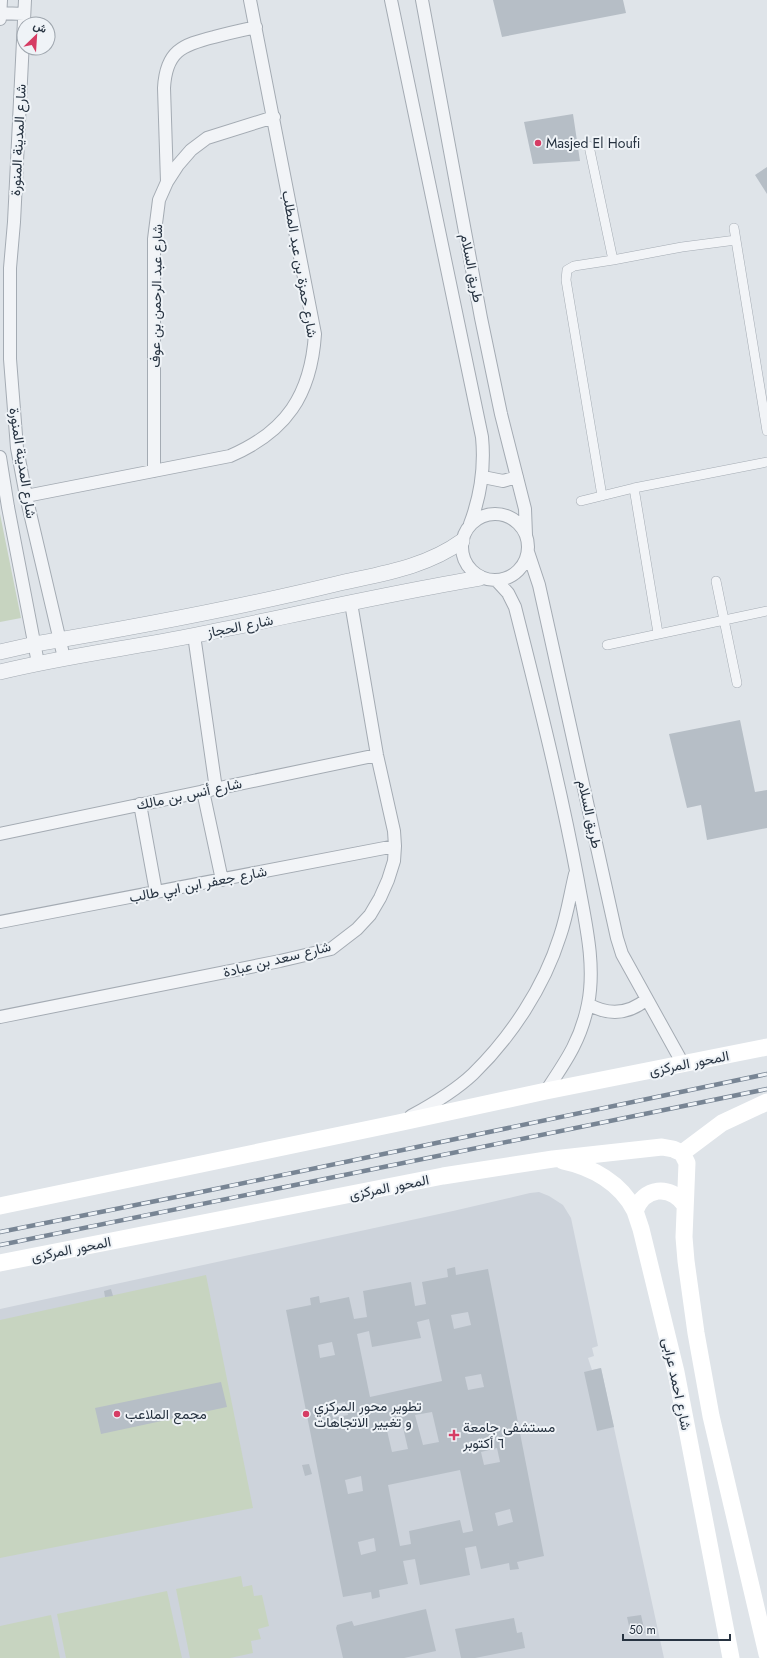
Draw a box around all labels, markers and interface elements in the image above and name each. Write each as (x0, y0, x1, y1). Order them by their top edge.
north arrow (16, 16, 56, 56)
text: ش (31, 17, 50, 37)
street label: شارع المدينة المنورة (5, 83, 32, 197)
place label: Masjed El Houfi (546, 133, 640, 153)
marker: Masjed El Houfi (533, 138, 543, 148)
street label: شارع حمزة بن عبد المطلب (276, 189, 323, 339)
street label: شارع عبد الرحمن بن عوف (145, 224, 168, 368)
street label: طريق السلام (456, 232, 488, 304)
street label: شارع المدينة المنورة (3, 406, 42, 520)
street label: شارع الحجاز (204, 610, 275, 643)
street label: شارع أنس بن مالك (134, 773, 244, 816)
street label: طريق السلام (573, 778, 607, 850)
street label: شارع جعفر ابن ابي طالب (127, 861, 269, 909)
street label: شارع سعد بن عبادة (221, 936, 333, 983)
street label: المحور المركزى (647, 1045, 731, 1081)
street label: المحور المركزى (347, 1169, 431, 1205)
street label: المحور المركزى (29, 1231, 113, 1267)
street label: شارع احمد عرابى (656, 1336, 697, 1432)
place label: تطوير محور المركزي و تغيير الاتجاهات (314, 1396, 422, 1432)
place label: مجمع الملاعب (125, 1404, 207, 1425)
marker: مجمع الملاعب (112, 1409, 122, 1419)
marker: تطوير محور المركزي و تغيير الاتجاهات (301, 1409, 311, 1419)
place label: مستشفى جامعة ٦ أكتوبر (462, 1417, 555, 1453)
marker: مستشفى جامعة ٦ أكتوبر (448, 1429, 460, 1441)
scale bar (623, 1616, 730, 1642)
text: 50 m (629, 1621, 656, 1639)

